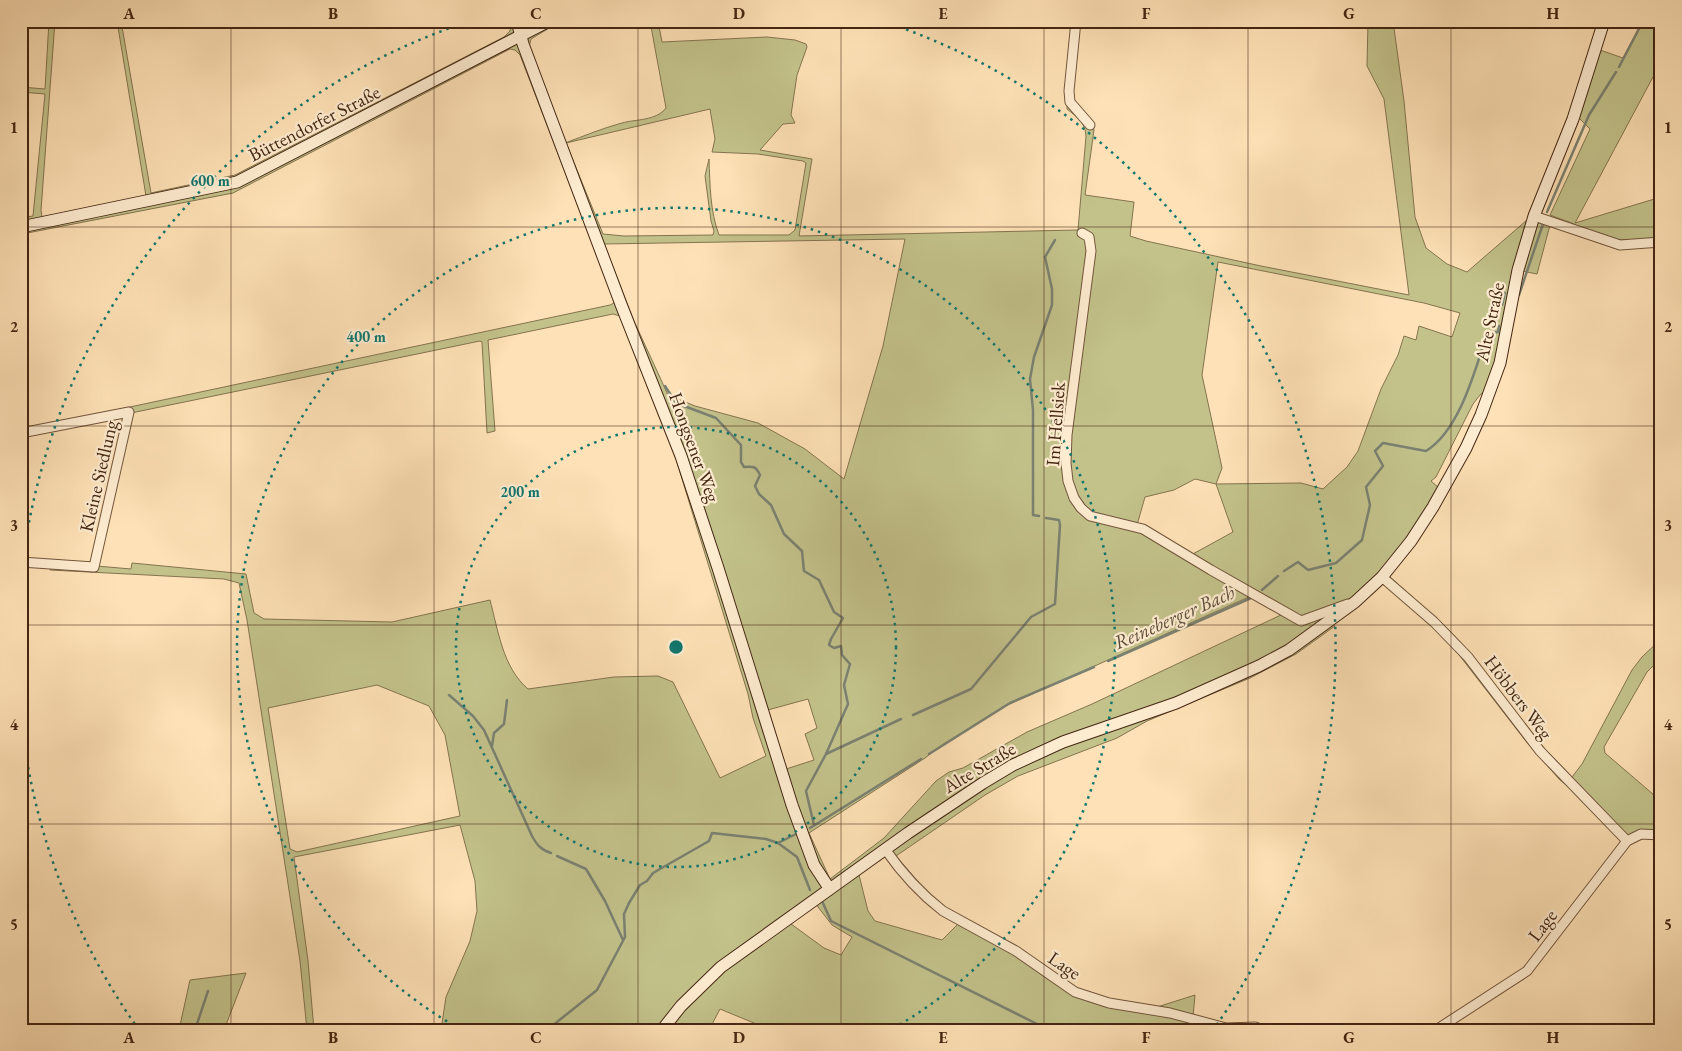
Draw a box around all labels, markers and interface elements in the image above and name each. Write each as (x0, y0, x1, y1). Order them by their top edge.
text: A (122, 3, 135, 24)
text: B (328, 3, 338, 24)
text: C (530, 3, 542, 24)
text: D (733, 3, 745, 24)
text: E (938, 3, 948, 24)
text: F (1142, 3, 1151, 24)
text: G (1343, 3, 1355, 24)
text: H (1547, 3, 1560, 24)
street label: Büttendorfer Straße (244, 79, 384, 167)
text: 1 (10, 117, 18, 138)
text: 1 (1664, 117, 1672, 138)
text: 600 m (190, 171, 230, 190)
street label: Alte Straße (1469, 280, 1510, 365)
text: 2 (10, 316, 19, 337)
text: 2 (1664, 316, 1673, 337)
text: 400 m (346, 327, 386, 346)
street label: Im Hellsiek (1040, 380, 1071, 467)
street label: Hongsener Weg (663, 389, 726, 506)
street label: Kleine Siedlung (73, 417, 124, 534)
text: 200 m (500, 482, 540, 501)
text: 3 (10, 515, 18, 536)
text: 3 (1664, 515, 1672, 536)
water label: Reineberger Bach (1109, 579, 1239, 655)
centre of rings (667, 638, 685, 656)
street label: Höbbers Weg (1479, 650, 1559, 745)
text: 4 (10, 714, 19, 735)
text: 4 (1664, 714, 1673, 735)
street label: Alte Straße (937, 736, 1020, 799)
street label: Lage (1522, 904, 1563, 947)
text: 5 (10, 914, 18, 935)
text: 5 (1664, 914, 1672, 935)
street label: Lage (1043, 945, 1086, 985)
text: A (122, 1027, 135, 1048)
text: B (328, 1027, 338, 1048)
text: C (530, 1027, 542, 1048)
text: D (733, 1027, 745, 1048)
text: E (938, 1027, 948, 1048)
text: F (1142, 1027, 1151, 1048)
text: G (1343, 1027, 1355, 1048)
text: H (1547, 1027, 1560, 1048)

